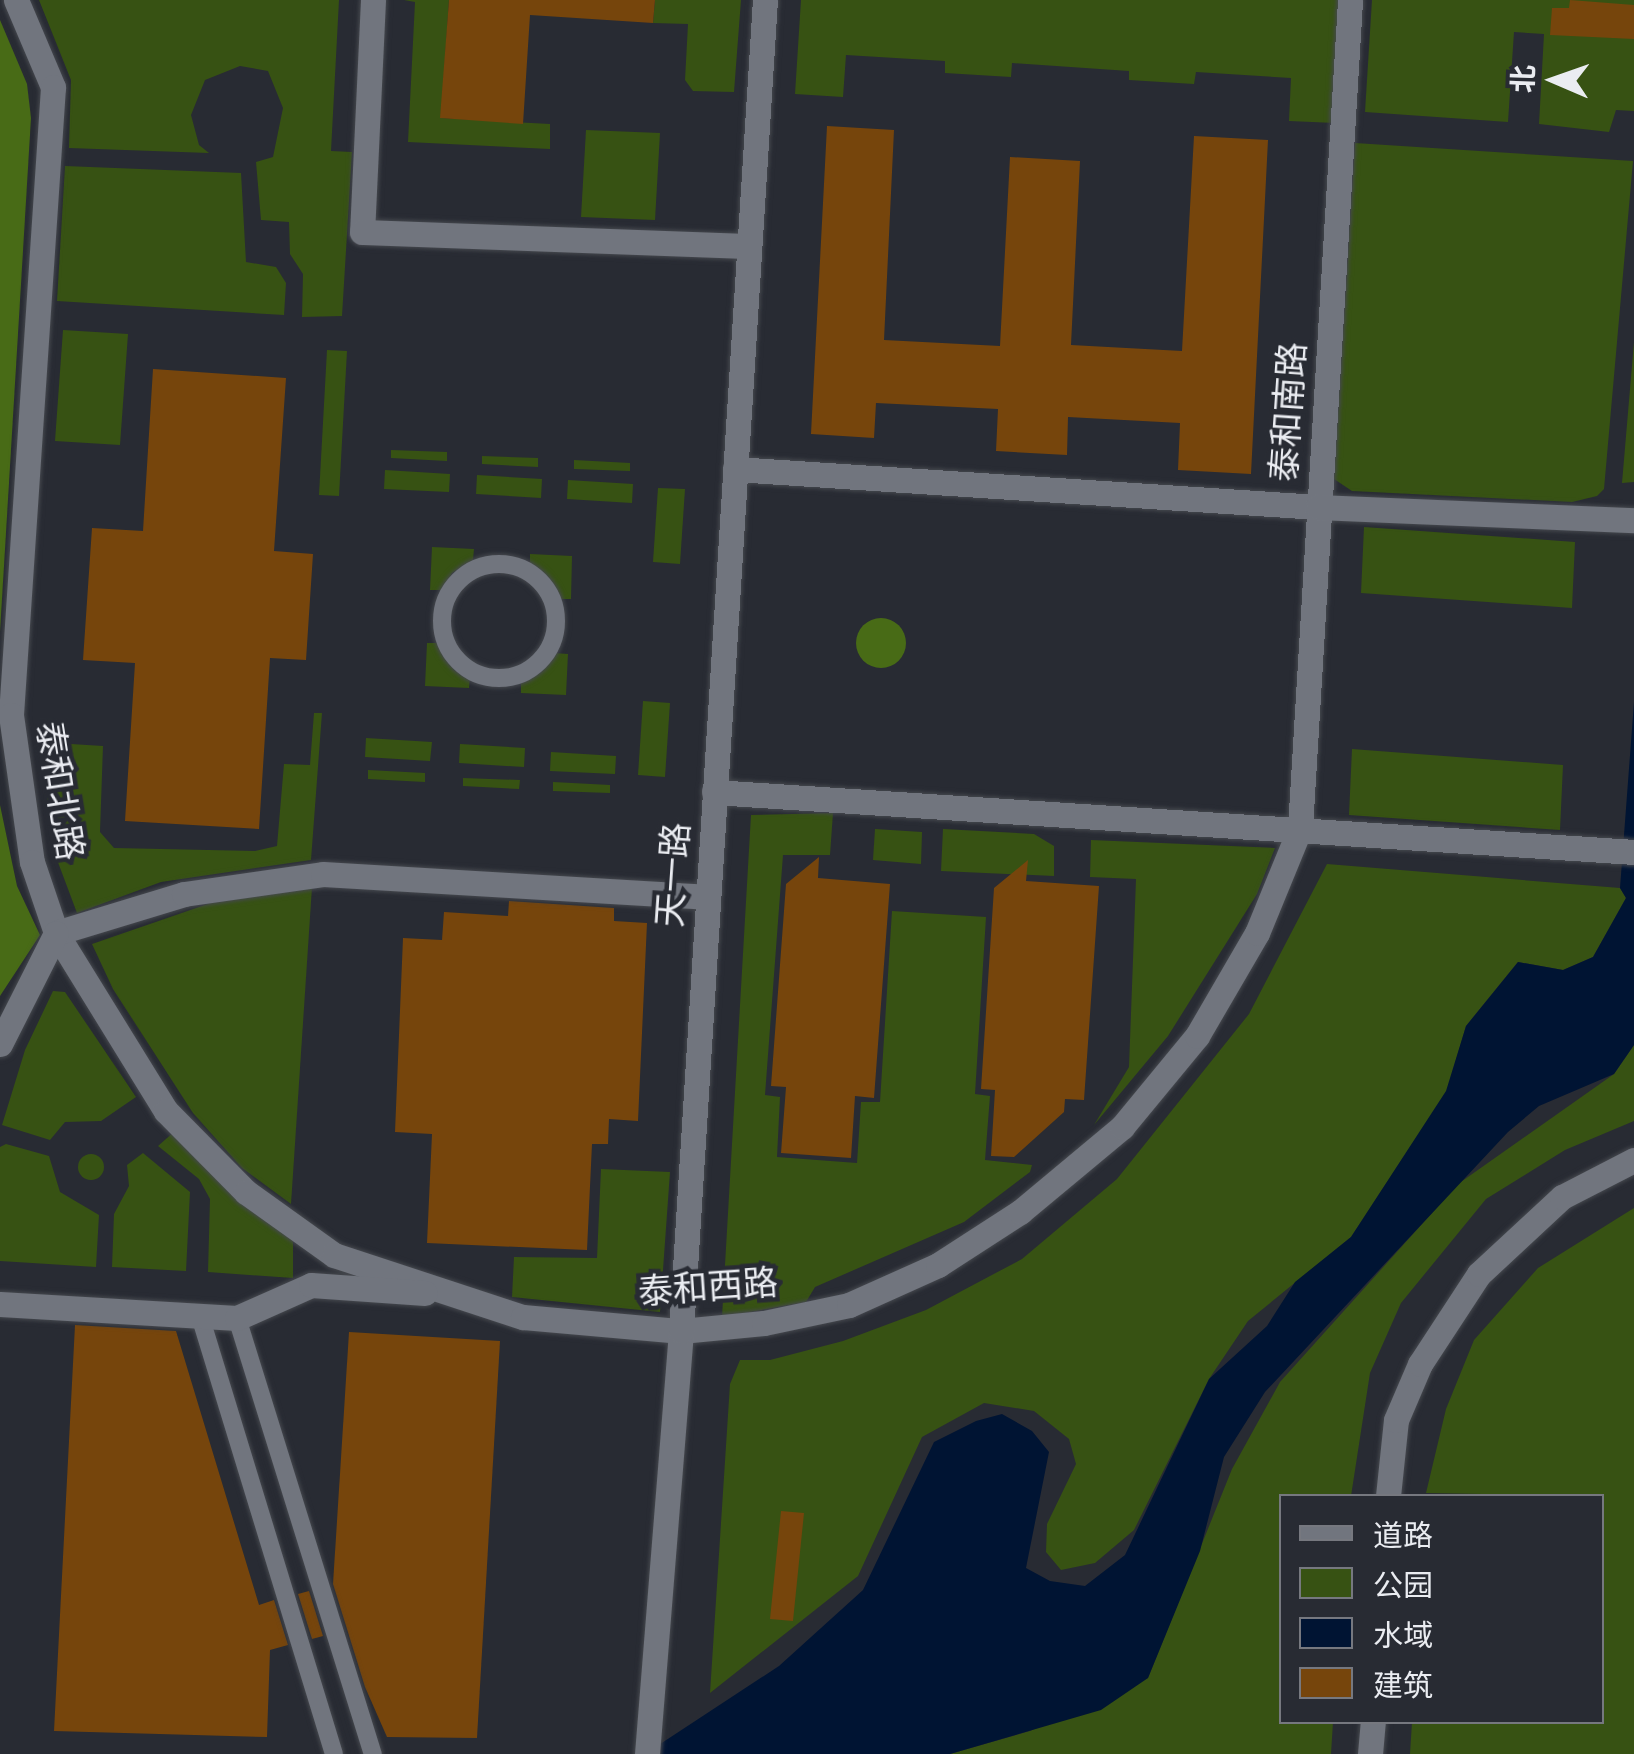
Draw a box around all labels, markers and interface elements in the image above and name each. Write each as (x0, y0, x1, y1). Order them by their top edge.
north arrow (1504, 30, 1604, 130)
text: 北 (1507, 64, 1540, 94)
street label: 泰和南路 (1263, 341, 1315, 483)
street label: 泰和北路 (27, 719, 91, 863)
street label: 天一路 (649, 821, 699, 929)
street label: 泰和西路 (637, 1262, 779, 1314)
legend (1279, 1494, 1604, 1724)
text: 道路 (1373, 1518, 1433, 1553)
text: 公园 (1373, 1568, 1433, 1603)
text: 水域 (1373, 1618, 1433, 1653)
text: 建筑 (1373, 1668, 1433, 1703)

